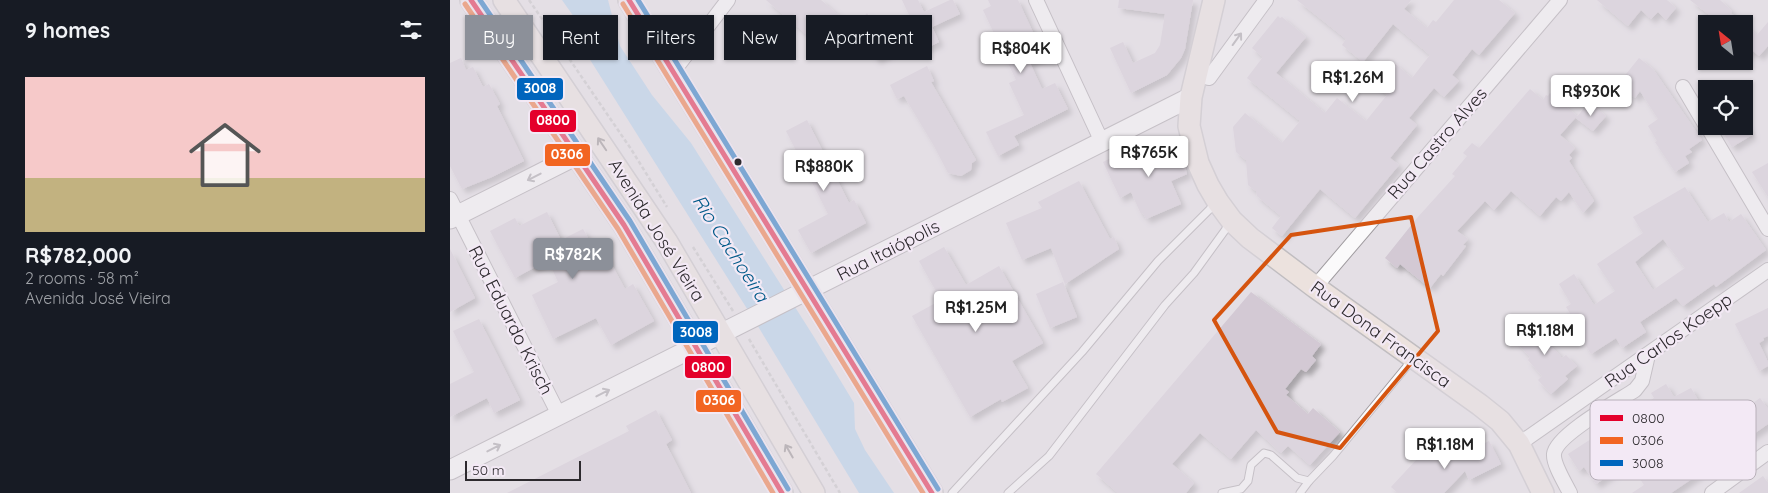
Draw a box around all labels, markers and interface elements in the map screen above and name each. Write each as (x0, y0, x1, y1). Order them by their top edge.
chip: Buy (465, 15, 533, 60)
chip: Rent (543, 15, 618, 60)
chip: Filters (628, 15, 714, 60)
chip: New (724, 15, 796, 60)
chip: Apartment (806, 15, 932, 60)
north arrow (1698, 15, 1752, 70)
map controls (1698, 15, 1753, 135)
icon: filters (397, 16, 425, 44)
text: 9 homes (25, 17, 110, 43)
pin: R$804K (980, 32, 1062, 74)
one-way arrow (1232, 32, 1242, 46)
text: R$804K (991, 38, 1051, 58)
pin: R$1.26M (1307, 61, 1399, 103)
text: R$1.26M (1322, 67, 1384, 87)
pin: R$930K (1550, 74, 1632, 117)
line badge: 3008 (516, 77, 564, 101)
text: 3008 (524, 79, 557, 97)
button: locate (1698, 80, 1753, 135)
text: R$930K (1562, 81, 1620, 101)
street label: Rua Castro Alves (1382, 82, 1492, 204)
line badge: 0800 (529, 109, 577, 133)
icon: home (180, 110, 270, 200)
text: 0800 (536, 111, 570, 129)
pin: R$765K (1108, 136, 1190, 178)
one-way arrow (597, 137, 607, 151)
text: R$765K (1120, 142, 1178, 162)
line badge: 0306 (544, 143, 591, 167)
text: 0306 (551, 145, 583, 163)
pin: R$880K (783, 150, 865, 192)
street label: Avenida José Vieira (604, 154, 710, 306)
text: R$880K (795, 156, 853, 176)
unlabelled marker (733, 157, 743, 167)
one-way arrow (526, 172, 541, 182)
water label: Rio Cachoeira (687, 190, 775, 307)
street label: Rua Itaiópolis (833, 214, 943, 286)
pin: R$782K (532, 238, 614, 280)
text: R$782,000 (25, 242, 131, 268)
street label: Rua Eduardo Krisch (463, 242, 559, 398)
text: R$782K (544, 244, 602, 264)
text: 2 rooms · 58 m² (25, 268, 139, 288)
street label: Rua Dona Francisca (1306, 275, 1456, 393)
street label: Rua Carlos Koepp (1600, 287, 1736, 393)
text: Avenida José Vieira (25, 288, 171, 308)
pin: R$1.25M (930, 290, 1022, 333)
text: R$1.25M (945, 297, 1007, 317)
pin: R$1.18M (1499, 314, 1591, 356)
line badge: 3008 (672, 320, 719, 344)
text: R$1.18M (1516, 320, 1574, 340)
text: 3008 (680, 323, 713, 341)
line badge: 0800 (684, 355, 732, 379)
text: 0800 (691, 358, 725, 376)
one-way arrow (595, 388, 610, 398)
line badge: 0306 (695, 389, 742, 413)
text: 0306 (703, 391, 735, 409)
legend (1590, 400, 1756, 480)
text: 0800 (1632, 409, 1665, 427)
pin: R$1.18M (1399, 428, 1491, 470)
text: 0306 (1632, 431, 1664, 449)
text: R$1.18M (1416, 434, 1474, 454)
one-way arrow (486, 443, 501, 453)
one-way arrow (784, 444, 794, 458)
text: 3008 (1632, 454, 1664, 472)
scale bar (465, 458, 581, 481)
text: 50 m (472, 461, 505, 479)

